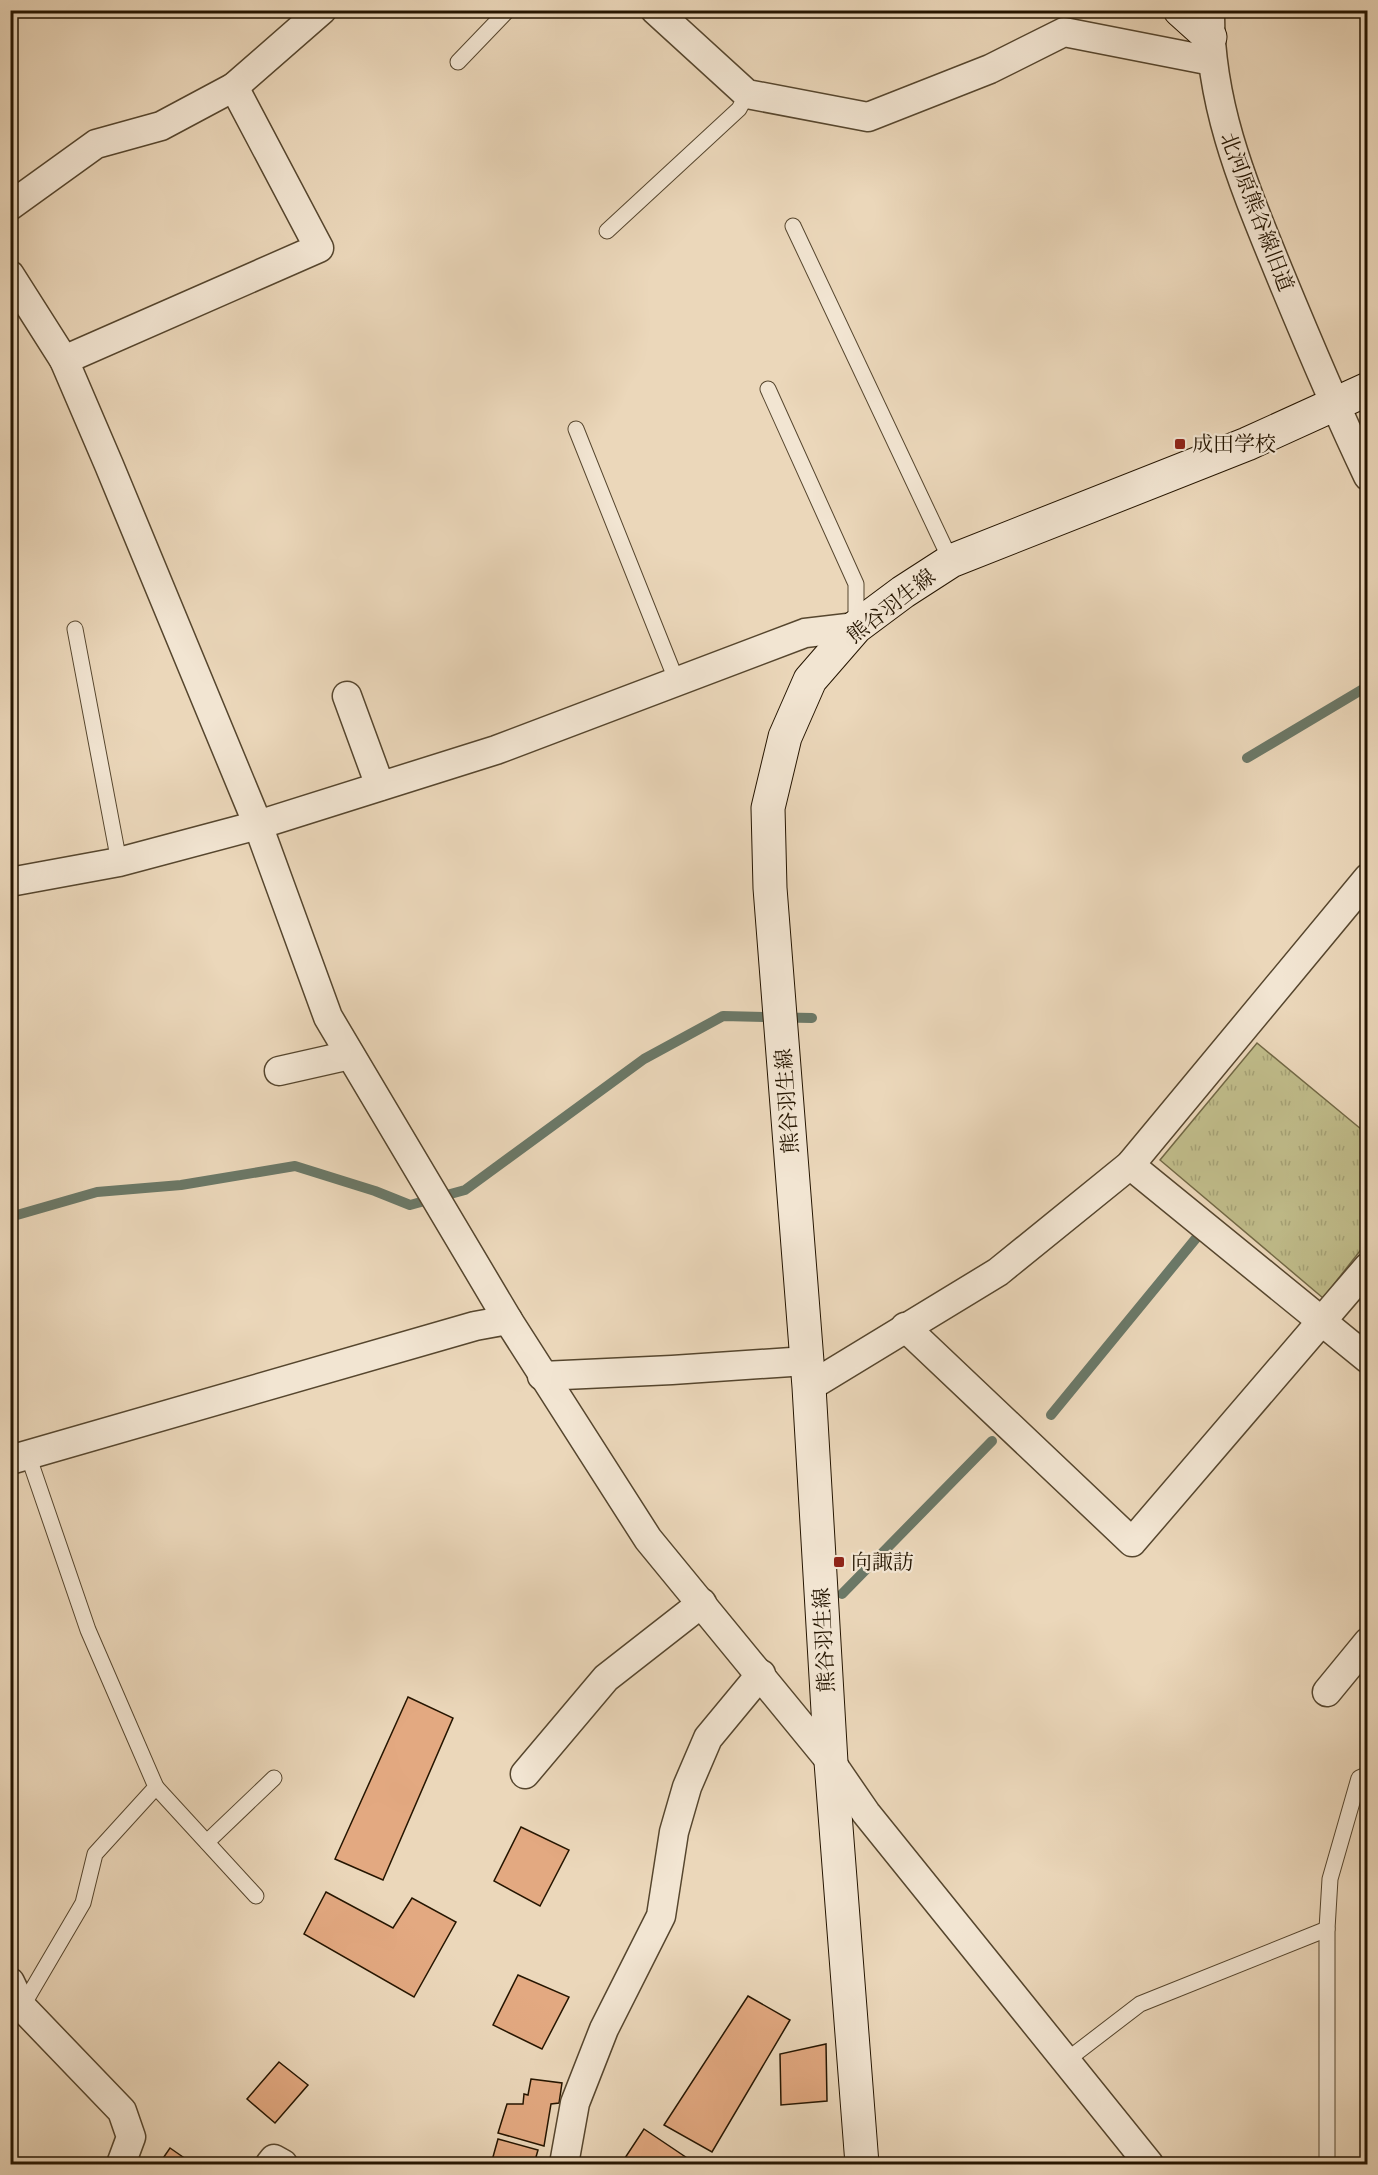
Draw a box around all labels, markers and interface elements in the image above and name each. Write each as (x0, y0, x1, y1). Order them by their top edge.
street label: 北河原熊谷線旧道 (1214, 129, 1298, 295)
place label: 成田学校 (1192, 432, 1276, 458)
marker: 成田学校 (1173, 437, 1187, 451)
street label: 熊谷羽生線 (842, 564, 941, 649)
street label: 熊谷羽生線 (771, 1048, 805, 1154)
place label: 向諏訪 (851, 1550, 914, 1576)
marker: 向諏訪 (832, 1555, 846, 1569)
street label: 熊谷羽生線 (809, 1587, 841, 1693)

